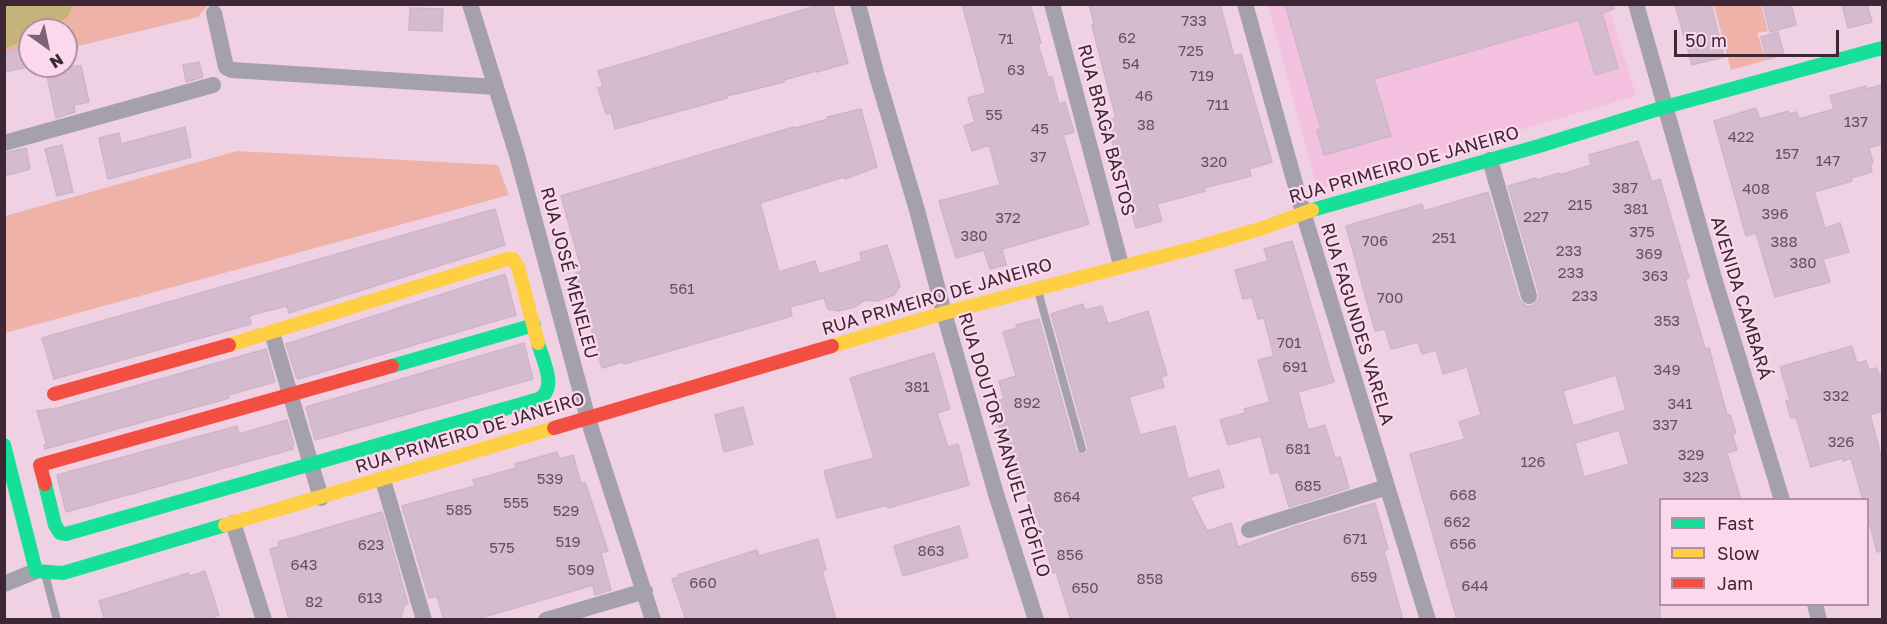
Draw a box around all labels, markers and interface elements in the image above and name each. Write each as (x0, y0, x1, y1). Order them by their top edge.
house number: 733 (1181, 12, 1207, 30)
north arrow (18, 18, 78, 78)
scale bar (1677, 18, 1842, 56)
house number: 62 (1118, 29, 1136, 47)
text: 50 m (1685, 29, 1727, 51)
house number: 71 (998, 30, 1014, 48)
street label: RUA BRAGA BASTOS (1073, 42, 1139, 218)
house number: 725 (1178, 42, 1204, 60)
text: N (46, 50, 67, 73)
house number: 54 (1122, 55, 1140, 73)
house number: 63 (1007, 61, 1025, 79)
house number: 719 (1190, 67, 1214, 85)
house number: 46 (1135, 87, 1153, 105)
house number: 711 (1207, 96, 1229, 114)
house number: 55 (985, 106, 1003, 124)
house number: 137 (1844, 113, 1868, 131)
house number: 38 (1137, 116, 1155, 134)
house number: 45 (1031, 120, 1049, 138)
street label: RUA PRIMEIRO DE JANEIRO (1286, 122, 1522, 208)
house number: 422 (1728, 128, 1754, 146)
house number: 157 (1775, 145, 1799, 163)
house number: 37 (1030, 148, 1046, 166)
house number: 147 (1816, 152, 1840, 170)
house number: 320 (1201, 153, 1227, 171)
house number: 387 (1612, 179, 1638, 197)
house number: 408 (1742, 180, 1770, 198)
street label: RUA JOSÉ MENELEU (536, 185, 602, 361)
house number: 215 (1568, 196, 1592, 214)
house number: 381 (1623, 200, 1649, 218)
house number: 396 (1762, 205, 1788, 223)
house number: 227 (1523, 208, 1549, 226)
house number: 372 (995, 209, 1021, 227)
street label: AVENIDA CAMBARÁ (1706, 214, 1776, 382)
street label: RUA FAGUNDES VARELA (1316, 220, 1398, 428)
house number: 375 (1629, 223, 1655, 241)
house number: 380 (960, 227, 988, 245)
house number: 251 (1432, 229, 1456, 247)
house number: 706 (1362, 232, 1388, 250)
house number: 388 (1770, 233, 1798, 251)
house number: 233 (1556, 242, 1582, 260)
house number: 369 (1636, 245, 1662, 263)
street label: RUA PRIMEIRO DE JANEIRO (819, 254, 1055, 340)
house number: 380 (1789, 254, 1817, 272)
house number: 233 (1558, 264, 1584, 282)
house number: 363 (1642, 267, 1668, 285)
house number: 561 (669, 280, 695, 298)
house number: 233 (1572, 287, 1598, 305)
house number: 700 (1377, 289, 1403, 307)
street label: RUA DOUTOR MANUEL TEÓFILO (953, 310, 1055, 580)
house number: 353 (1654, 312, 1680, 330)
house number: 701 (1277, 334, 1301, 352)
house number: 691 (1282, 358, 1308, 376)
house number: 349 (1654, 361, 1680, 379)
house number: 381 (904, 378, 930, 396)
house number: 332 (1823, 387, 1849, 405)
street label: RUA PRIMEIRO DE JANEIRO (353, 388, 587, 478)
house number: 892 (1014, 394, 1040, 412)
house number: 341 (1667, 395, 1693, 413)
house number: 337 (1652, 416, 1678, 434)
house number: 326 (1828, 433, 1854, 451)
house number: 681 (1285, 440, 1311, 458)
house number: 329 (1678, 446, 1704, 464)
house number: 126 (1520, 453, 1546, 471)
house number: 323 (1683, 468, 1709, 486)
house number: 539 (537, 470, 563, 488)
house number: 685 (1295, 477, 1321, 495)
house number: 668 (1449, 486, 1477, 504)
house number: 864 (1053, 488, 1081, 506)
house number: 555 (503, 494, 529, 512)
legend (1659, 498, 1869, 606)
house number: 585 (446, 501, 472, 519)
house number: 529 (553, 502, 579, 520)
text: Fast (1717, 512, 1754, 534)
house number: 662 (1444, 513, 1470, 531)
house number: 671 (1343, 530, 1367, 548)
house number: 519 (555, 533, 581, 551)
house number: 656 (1450, 535, 1476, 553)
house number: 623 (358, 536, 384, 554)
house number: 575 (489, 539, 515, 557)
house number: 863 (918, 542, 944, 560)
text: Slow (1717, 542, 1759, 564)
house number: 856 (1057, 546, 1083, 564)
house number: 643 (291, 556, 317, 574)
house number: 509 (567, 561, 595, 579)
house number: 659 (1351, 568, 1377, 586)
house number: 858 (1137, 570, 1163, 588)
text: Jam (1717, 572, 1753, 594)
house number: 660 (689, 574, 717, 592)
house number: 644 (1461, 577, 1489, 595)
house number: 650 (1071, 579, 1099, 597)
house number: 613 (357, 589, 383, 607)
house number: 82 (305, 593, 323, 611)

